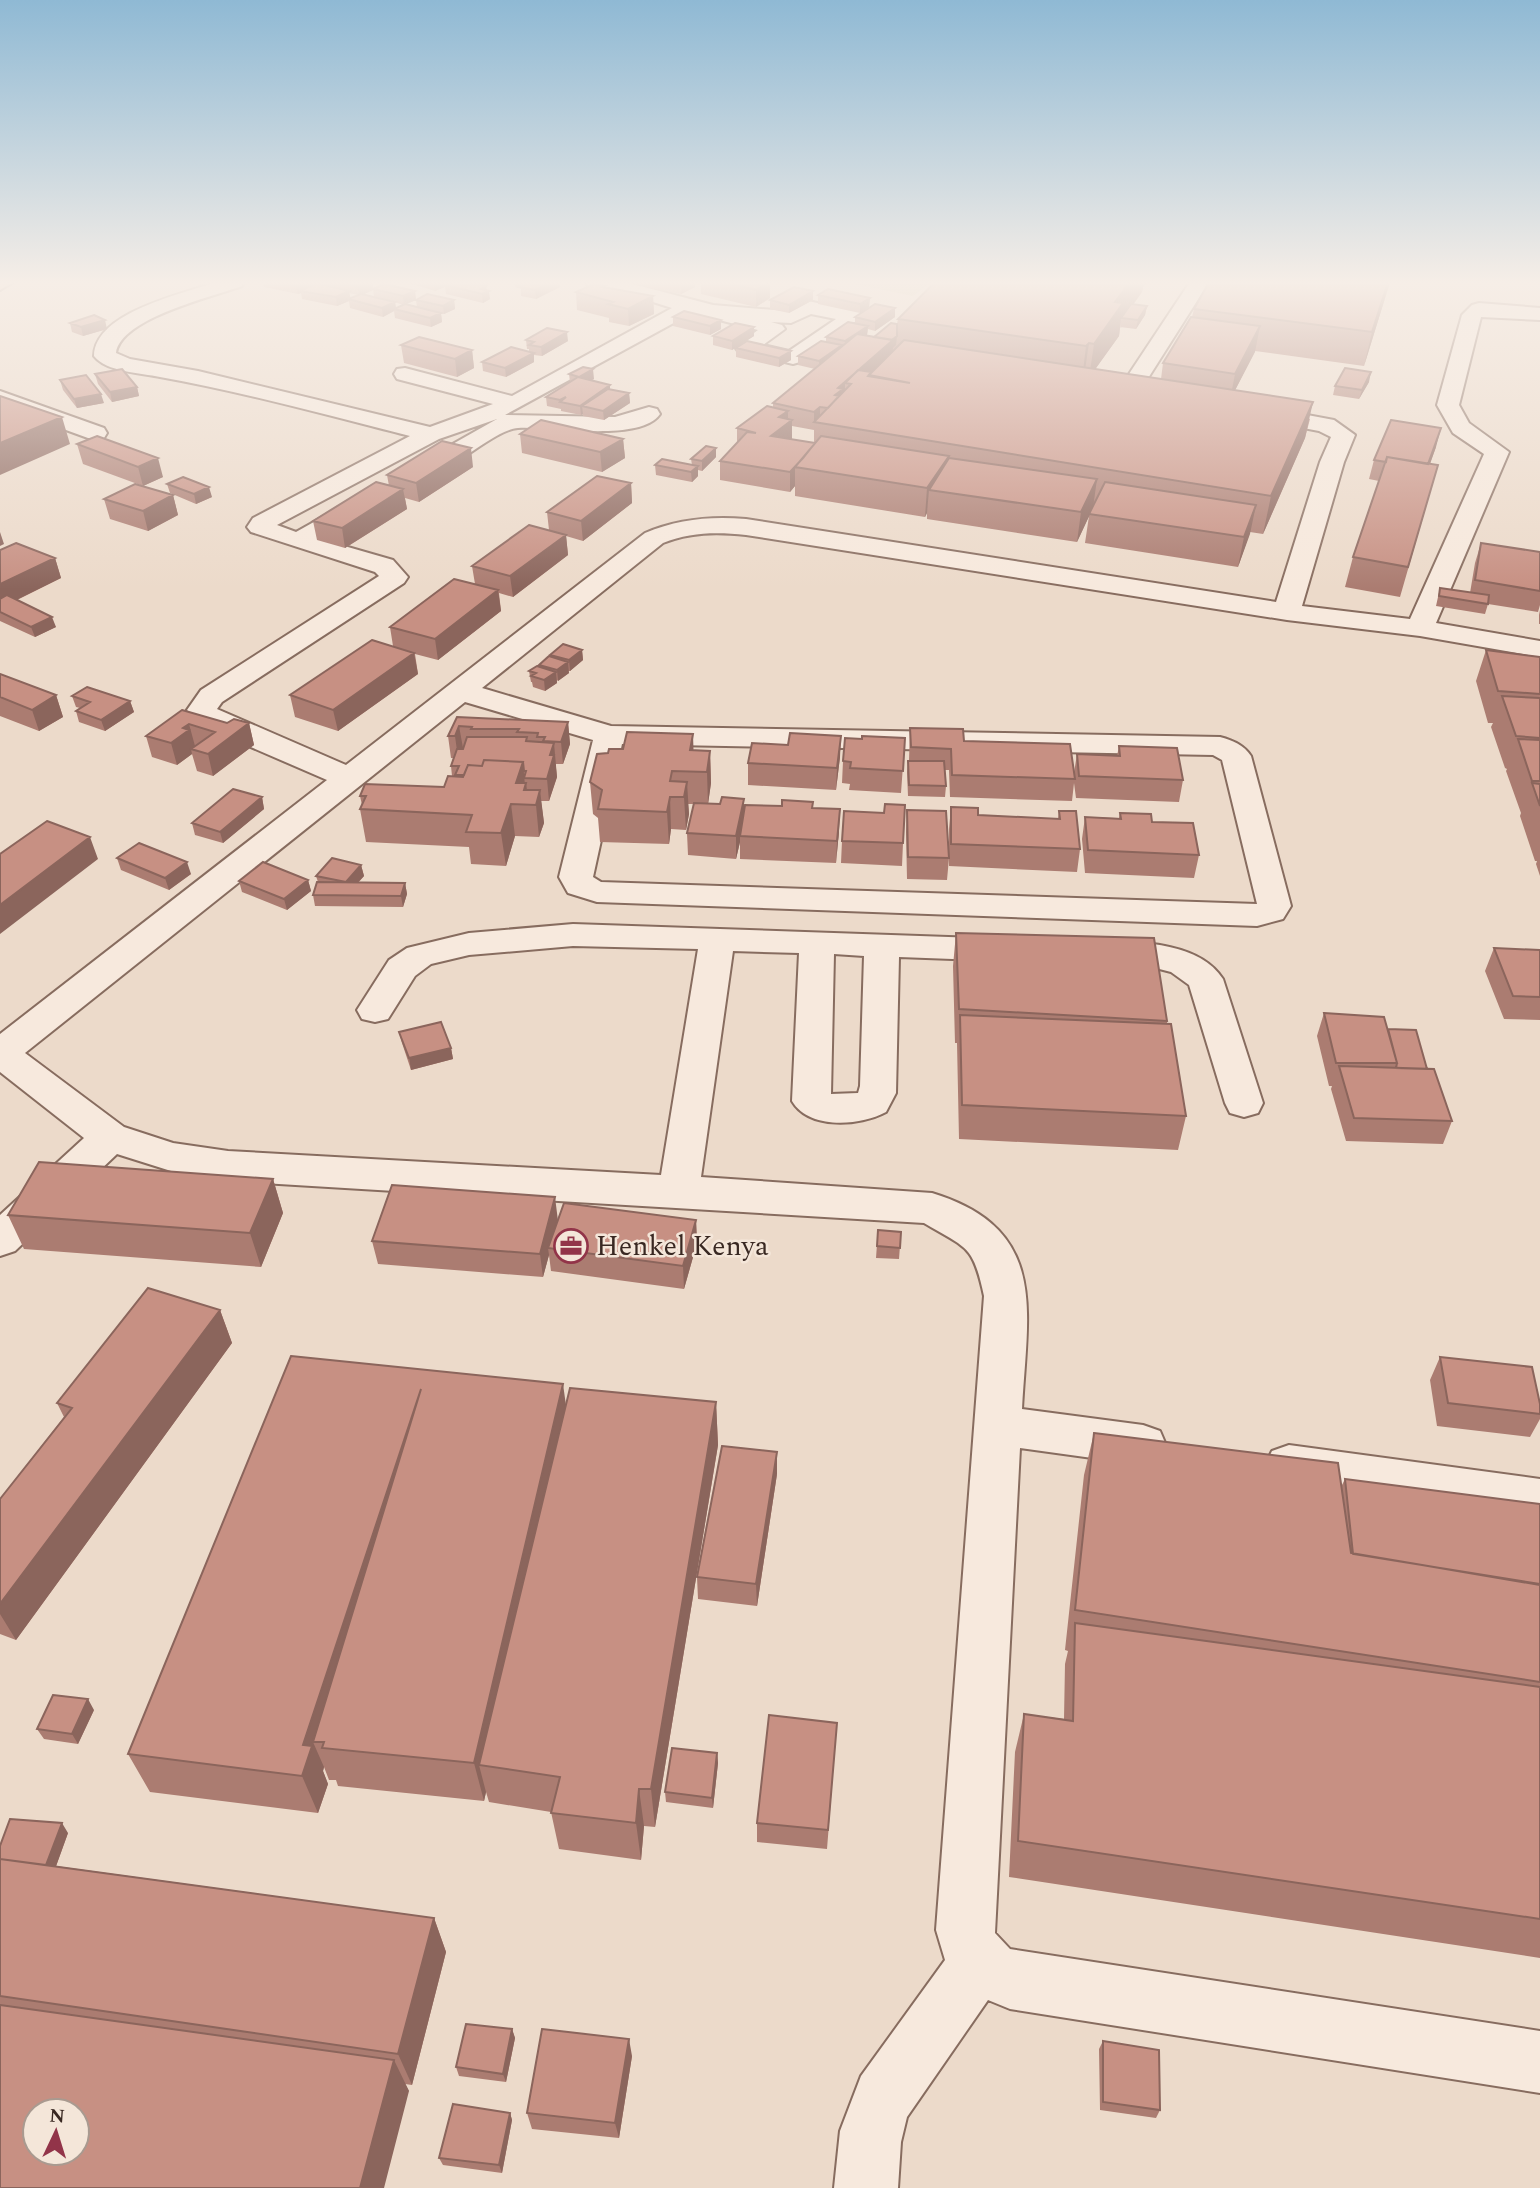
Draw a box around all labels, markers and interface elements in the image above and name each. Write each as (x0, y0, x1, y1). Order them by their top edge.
place label: Henkel Kenya (596, 1225, 769, 1268)
office icon: Henkel Kenya (552, 1227, 590, 1265)
north arrow (21, 2097, 91, 2167)
text: N (48, 2102, 66, 2132)

